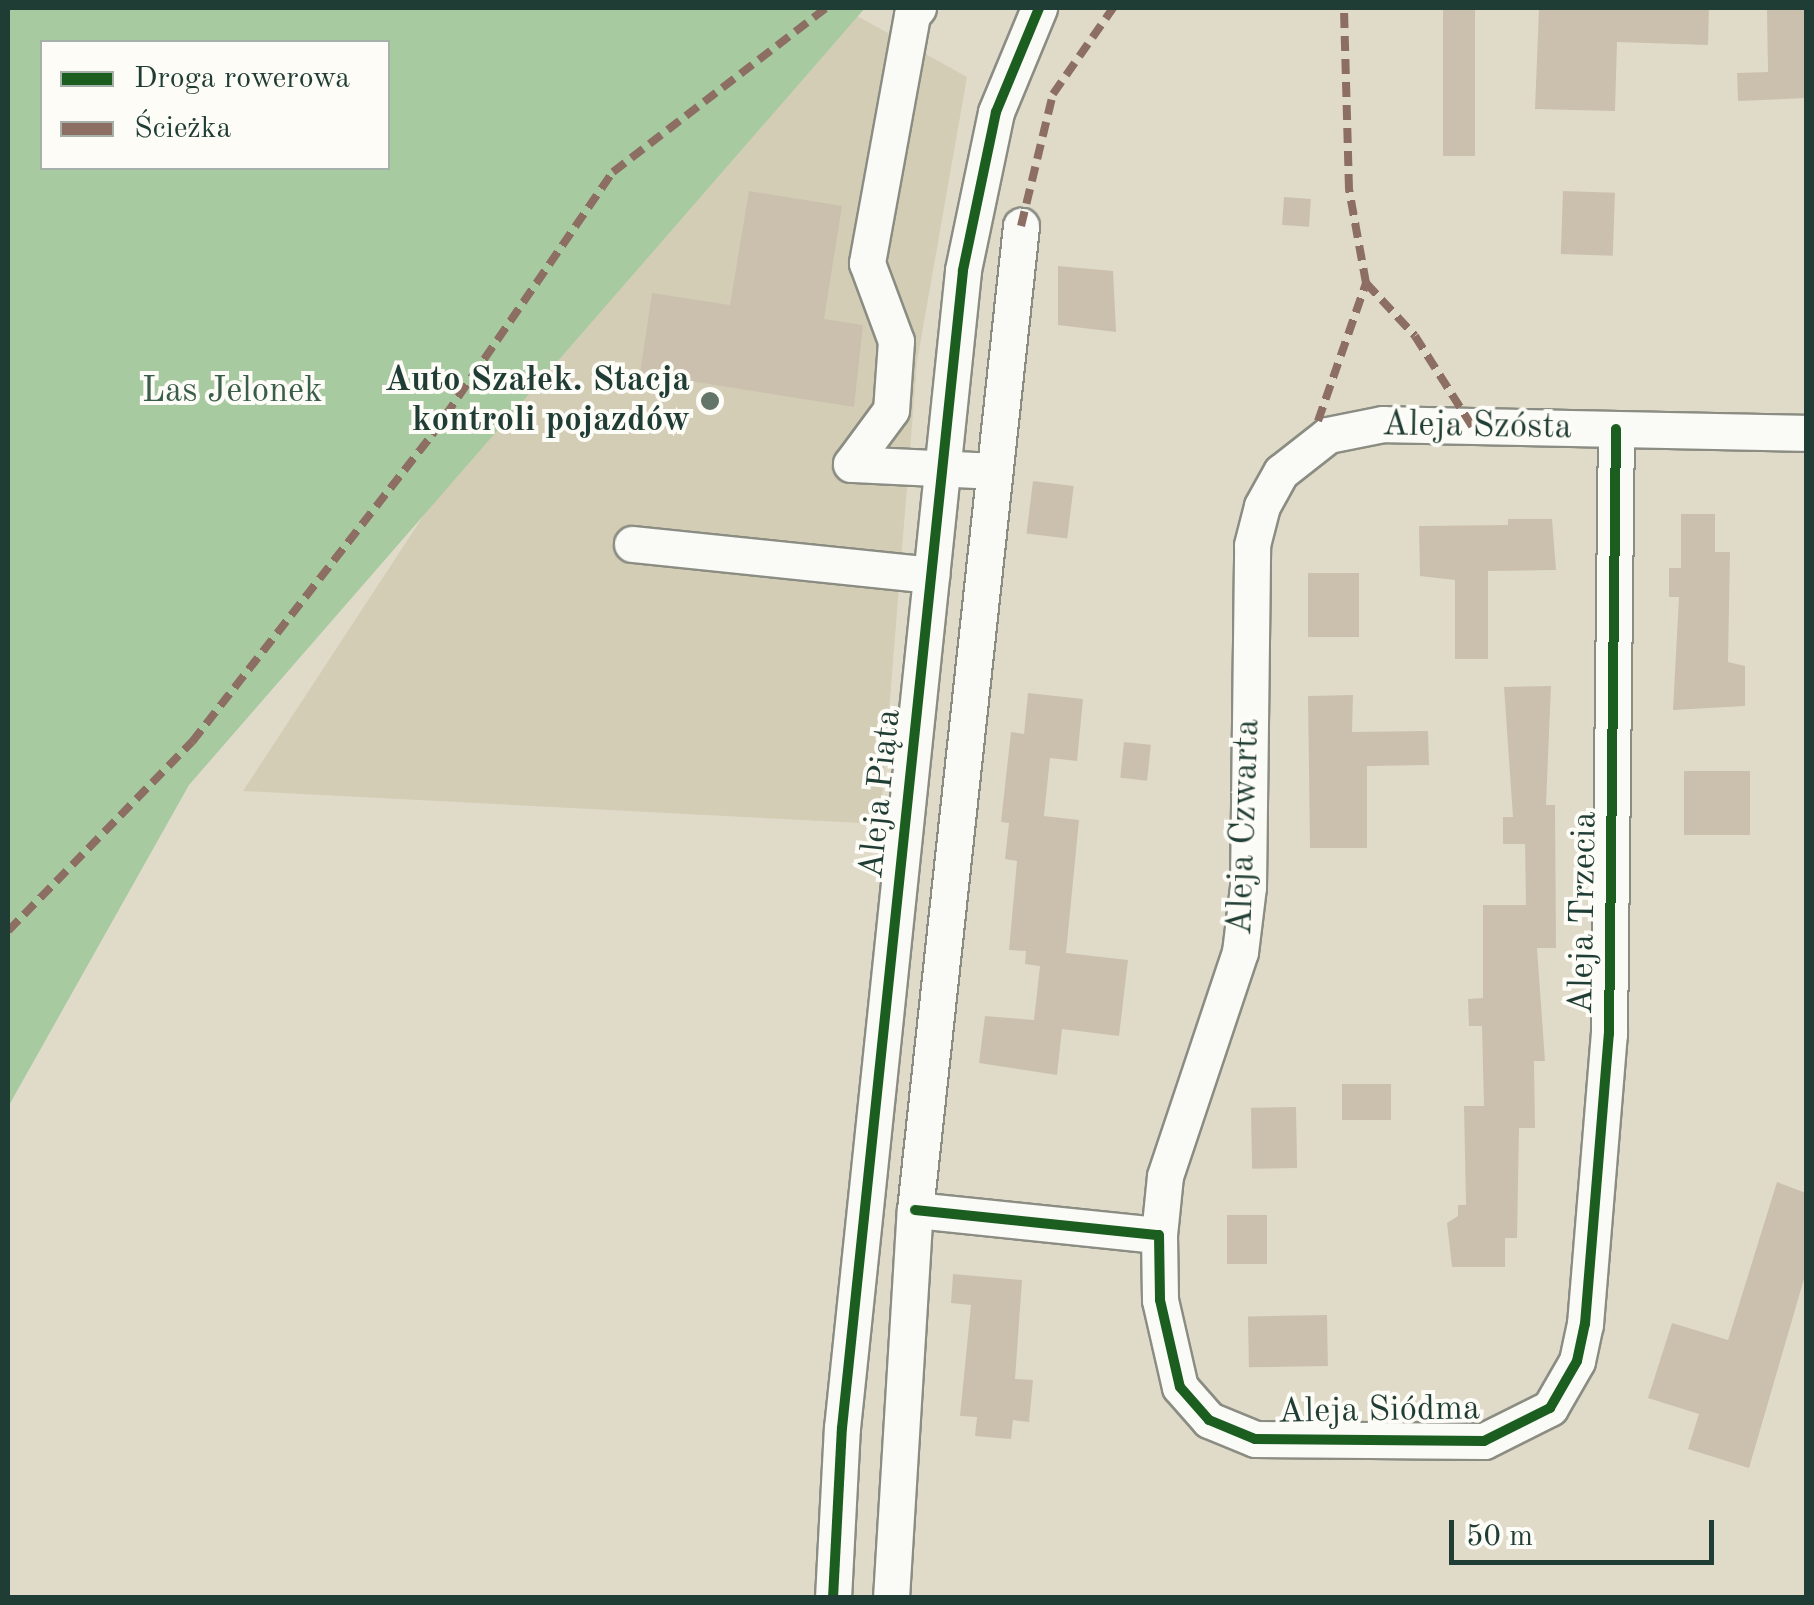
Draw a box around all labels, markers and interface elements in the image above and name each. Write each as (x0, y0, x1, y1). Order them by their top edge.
legend (40, 40, 390, 170)
text: Droga rowerowa (134, 64, 350, 94)
text: Ścieżka (134, 114, 231, 144)
place label: Auto Szałek. Stacja kontroli pojazdów (385, 360, 690, 442)
park label: Las Jelonek (142, 371, 322, 413)
marker: Auto Szałek. Stacja kontroli pojazdów (699, 390, 721, 412)
street label: Aleja Szósta (1382, 404, 1572, 450)
street label: Aleja Piąta (851, 707, 911, 881)
street label: Aleja Czwarta (1220, 718, 1270, 936)
street label: Aleja Trzecia (1561, 811, 1607, 1015)
street label: Aleja Siódma (1277, 1388, 1481, 1434)
scale bar (1454, 1500, 1719, 1562)
text: 50 m (1466, 1522, 1533, 1552)

